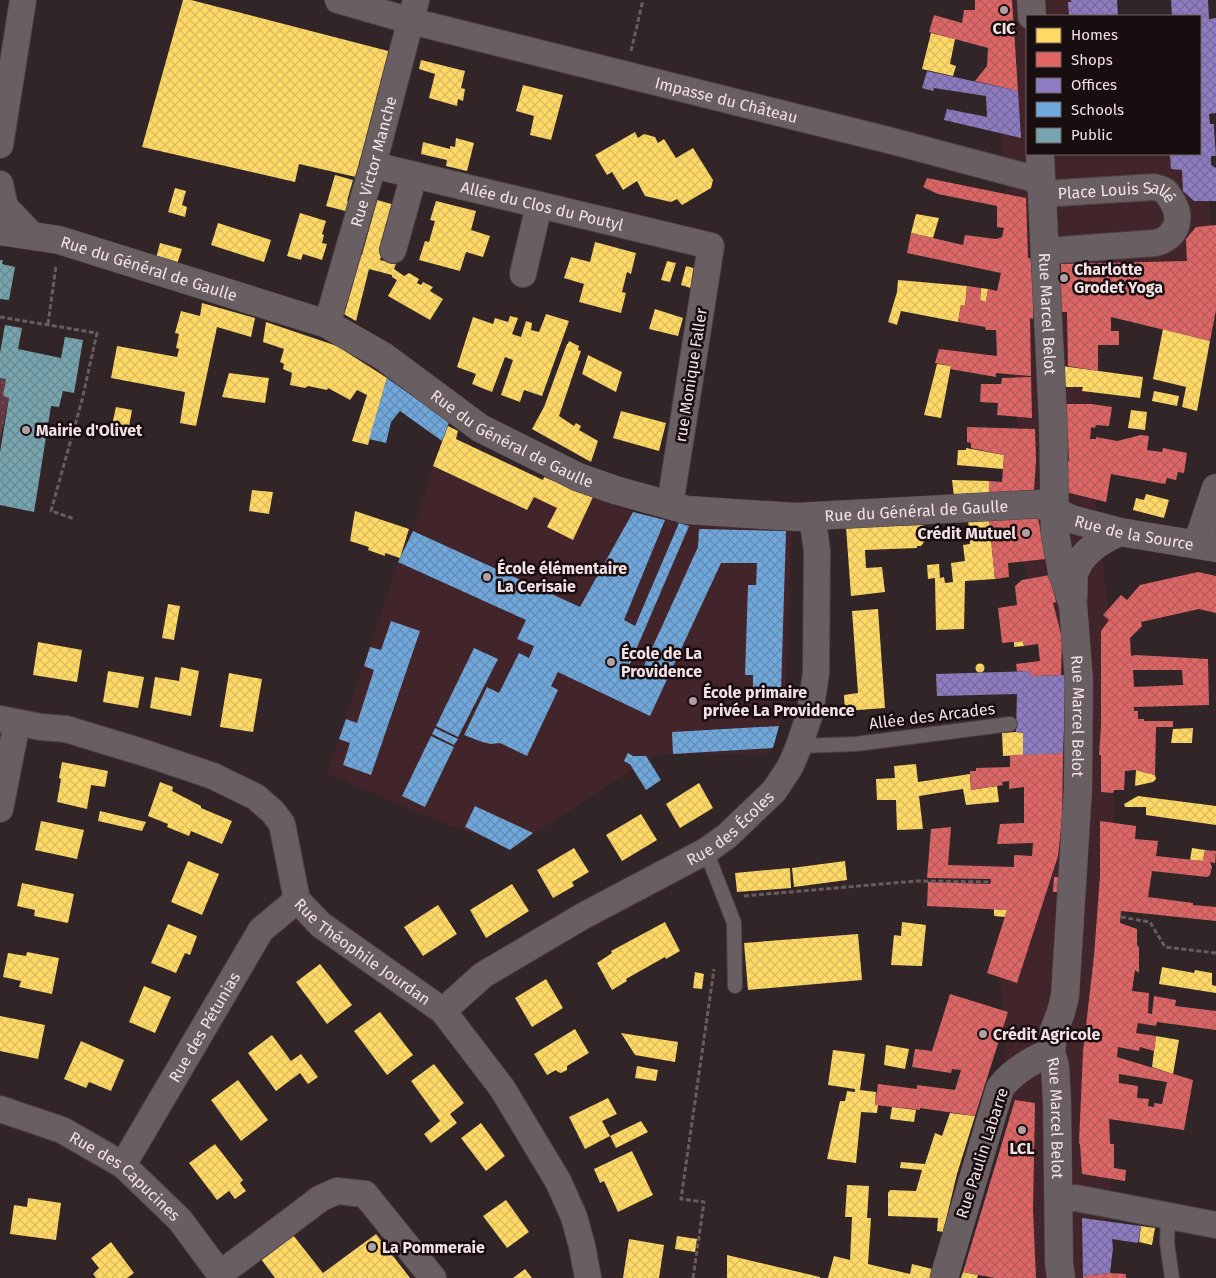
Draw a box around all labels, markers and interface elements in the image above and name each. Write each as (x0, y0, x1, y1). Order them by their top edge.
marker: CIC (998, 4, 1010, 16)
legend (1026, 15, 1201, 155)
place label: CIC (992, 19, 1016, 38)
text: Homes (1071, 26, 1118, 44)
text: Shops (1071, 51, 1113, 69)
street label: Impasse du Château (653, 73, 800, 127)
text: Offices (1071, 76, 1117, 94)
street label: Rue Victor Manche (346, 94, 400, 229)
text: Schools (1071, 101, 1124, 119)
text: Public (1071, 126, 1113, 144)
street label: Allée du Clos du Poutyl (459, 177, 626, 234)
street label: Place Louis Sallé (1057, 177, 1180, 206)
street label: Rue du Général de Gaulle (58, 232, 240, 305)
street label: Rue Marcel Belot (1035, 252, 1060, 375)
place label: Charlotte Grodet Yoga (1074, 260, 1163, 297)
marker: Charlotte Grodet Yoga (1058, 272, 1070, 284)
street label: rue Monique Faller (671, 306, 711, 443)
street label: Rue du Général de Gaulle (427, 385, 596, 491)
place label: Mairie d'Olivet (36, 421, 143, 440)
marker: Mairie d'Olivet (20, 424, 32, 436)
street label: Rue du Général de Gaulle (824, 496, 1009, 525)
street label: Rue de la Source (1073, 511, 1195, 554)
place label: Crédit Mutuel (918, 524, 1016, 543)
marker: Crédit Mutuel (1020, 527, 1032, 539)
place label: École élémentaire La Cerisaie (497, 558, 627, 596)
marker: École élémentaire La Cerisaie (481, 571, 493, 583)
place label: École de La Providence (621, 643, 702, 681)
street label: Rue Marcel Belot (1067, 654, 1089, 777)
marker: École de La Providence (605, 656, 617, 668)
place label: École primaire privée La Providence (703, 682, 855, 720)
marker: École primaire privée La Providence (687, 695, 699, 707)
street label: Allée des Arcades (868, 699, 996, 733)
street label: Rue des Écoles (683, 787, 778, 869)
street label: Rue Théophile Jourdan (291, 894, 434, 1009)
street label: Rue des Pétunias (164, 968, 244, 1086)
place label: Crédit Agricole (993, 1025, 1100, 1044)
marker: Crédit Agricole (977, 1028, 989, 1040)
street label: Rue Marcel Belot (1043, 1055, 1067, 1179)
street label: Rue Paulin Labarre (952, 1085, 1012, 1221)
marker: LCL (1016, 1124, 1028, 1136)
street label: Rue des Capucines (66, 1127, 185, 1225)
place label: LCL (1010, 1139, 1034, 1158)
place label: La Pommeraie (382, 1238, 485, 1257)
marker: La Pommeraie (366, 1241, 378, 1253)

